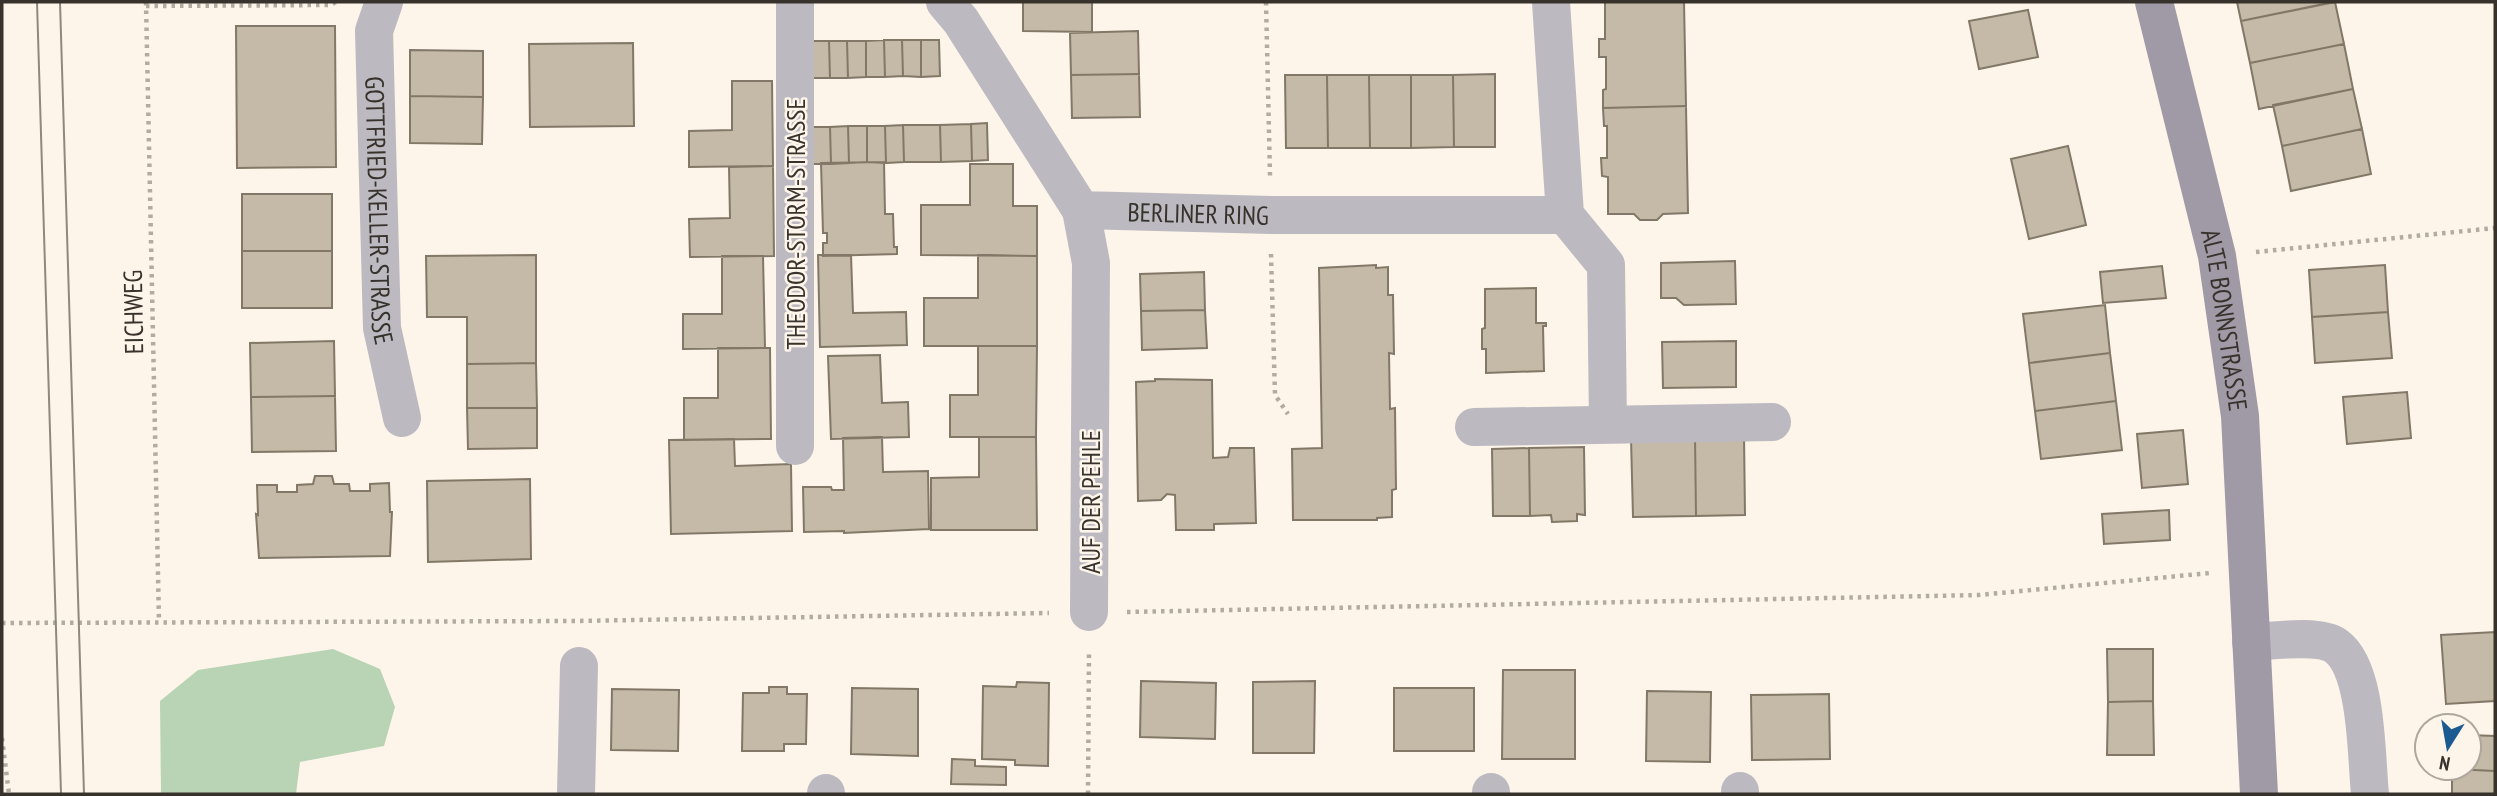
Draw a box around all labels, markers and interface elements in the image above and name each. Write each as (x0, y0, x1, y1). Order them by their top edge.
street label: GOTTFRIED-KELLER-STRASSE (359, 76, 402, 347)
street label: THEODOR-STORM-STRASSE (779, 98, 812, 350)
street label: BERLINER RING (1127, 195, 1269, 231)
street label: ALTE BONNSTRASSE (2194, 225, 2256, 413)
street label: EICHWEG (116, 269, 150, 355)
street label: AUF DER PEHLE (1074, 430, 1107, 574)
north arrow (2413, 712, 2483, 782)
text: N (2437, 751, 2452, 776)

